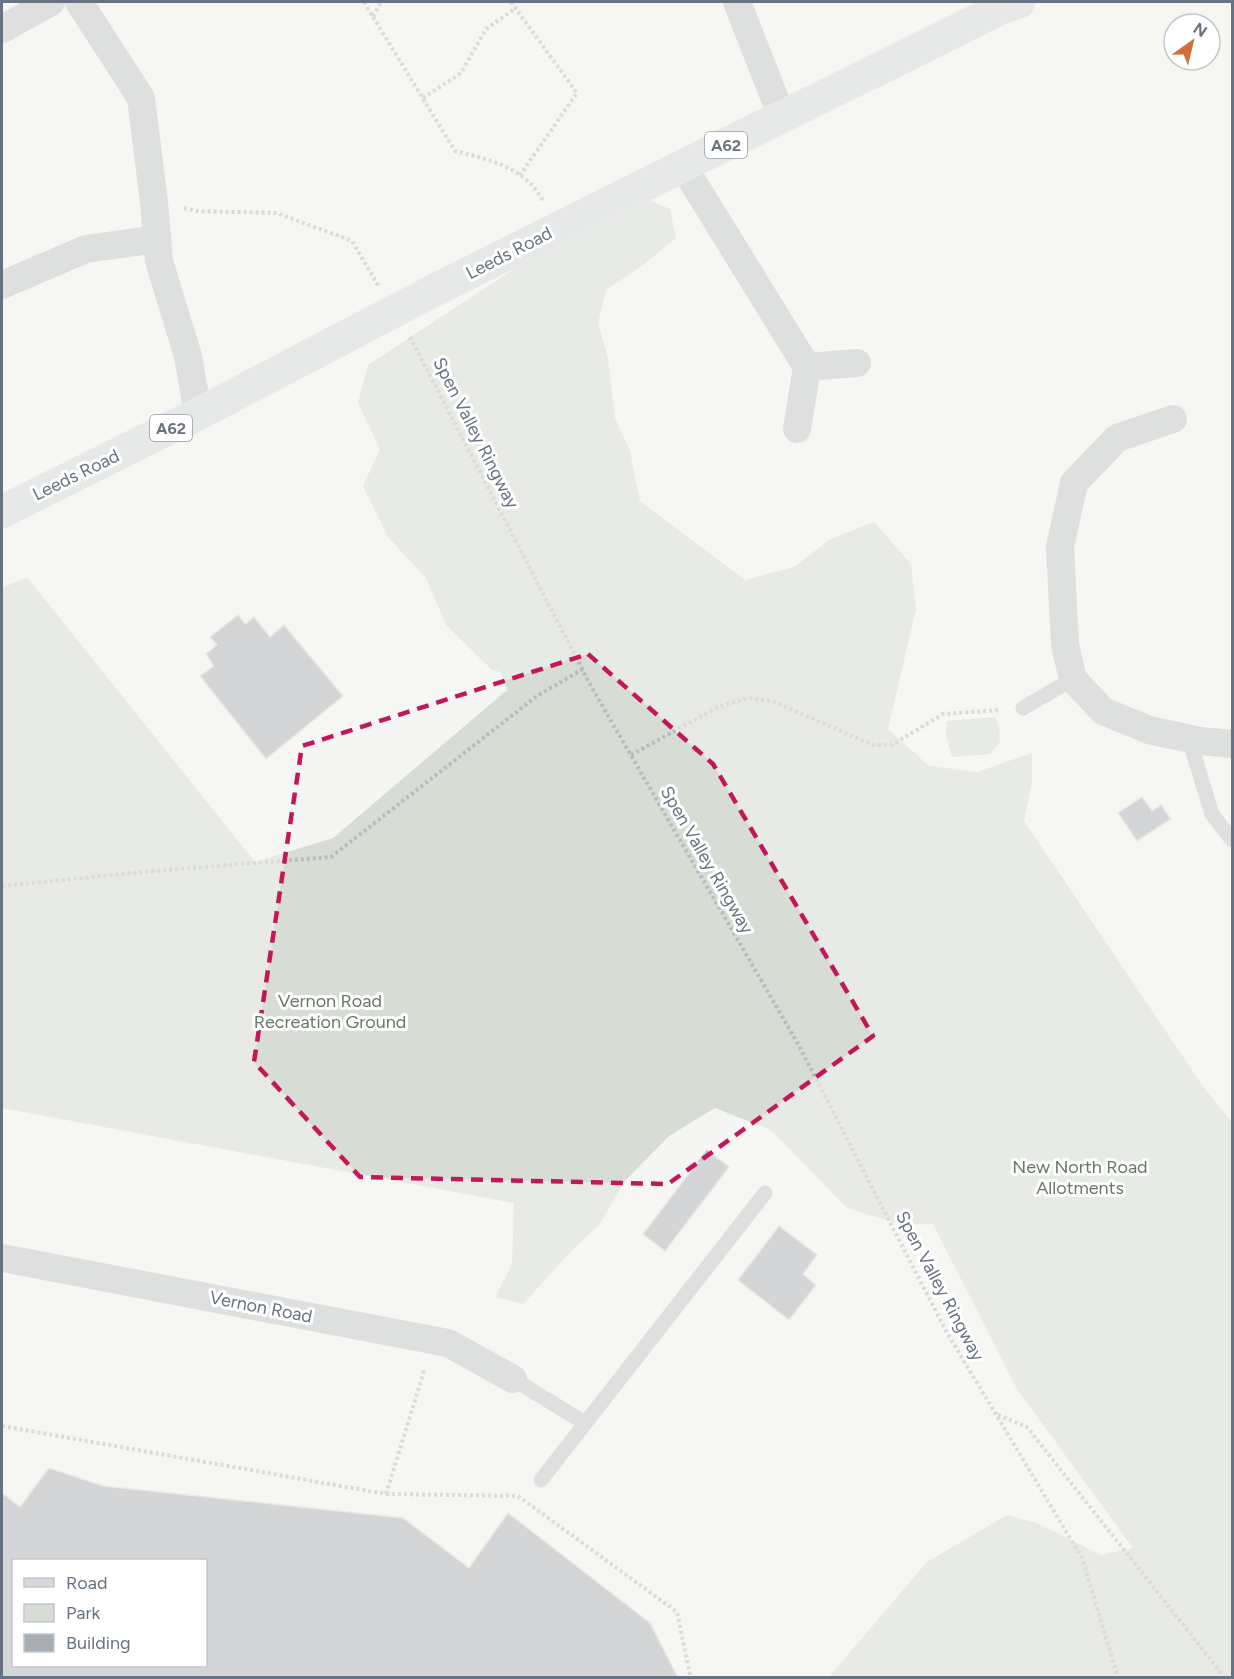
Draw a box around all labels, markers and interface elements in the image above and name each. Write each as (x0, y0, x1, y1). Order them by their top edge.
north arrow (1162, 12, 1222, 72)
text: N (1190, 19, 1211, 41)
road number: A62 (705, 132, 747, 158)
street label: Leeds Road (462, 222, 556, 284)
street label: Spen Valley Ringway (428, 354, 524, 513)
road number: A62 (150, 415, 192, 441)
street label: Leeds Road (29, 445, 123, 505)
street label: Spen Valley Ringway (656, 782, 758, 938)
park label: Vernon Road Recreation Ground (254, 990, 406, 1033)
park label: New North Road Allotments (1012, 1156, 1148, 1199)
street label: Spen Valley Ringway (891, 1207, 989, 1365)
street label: Vernon Road (208, 1286, 314, 1328)
legend (12, 1559, 207, 1667)
text: Road (66, 1572, 107, 1594)
text: Park (66, 1602, 101, 1624)
text: Building (66, 1632, 131, 1654)

